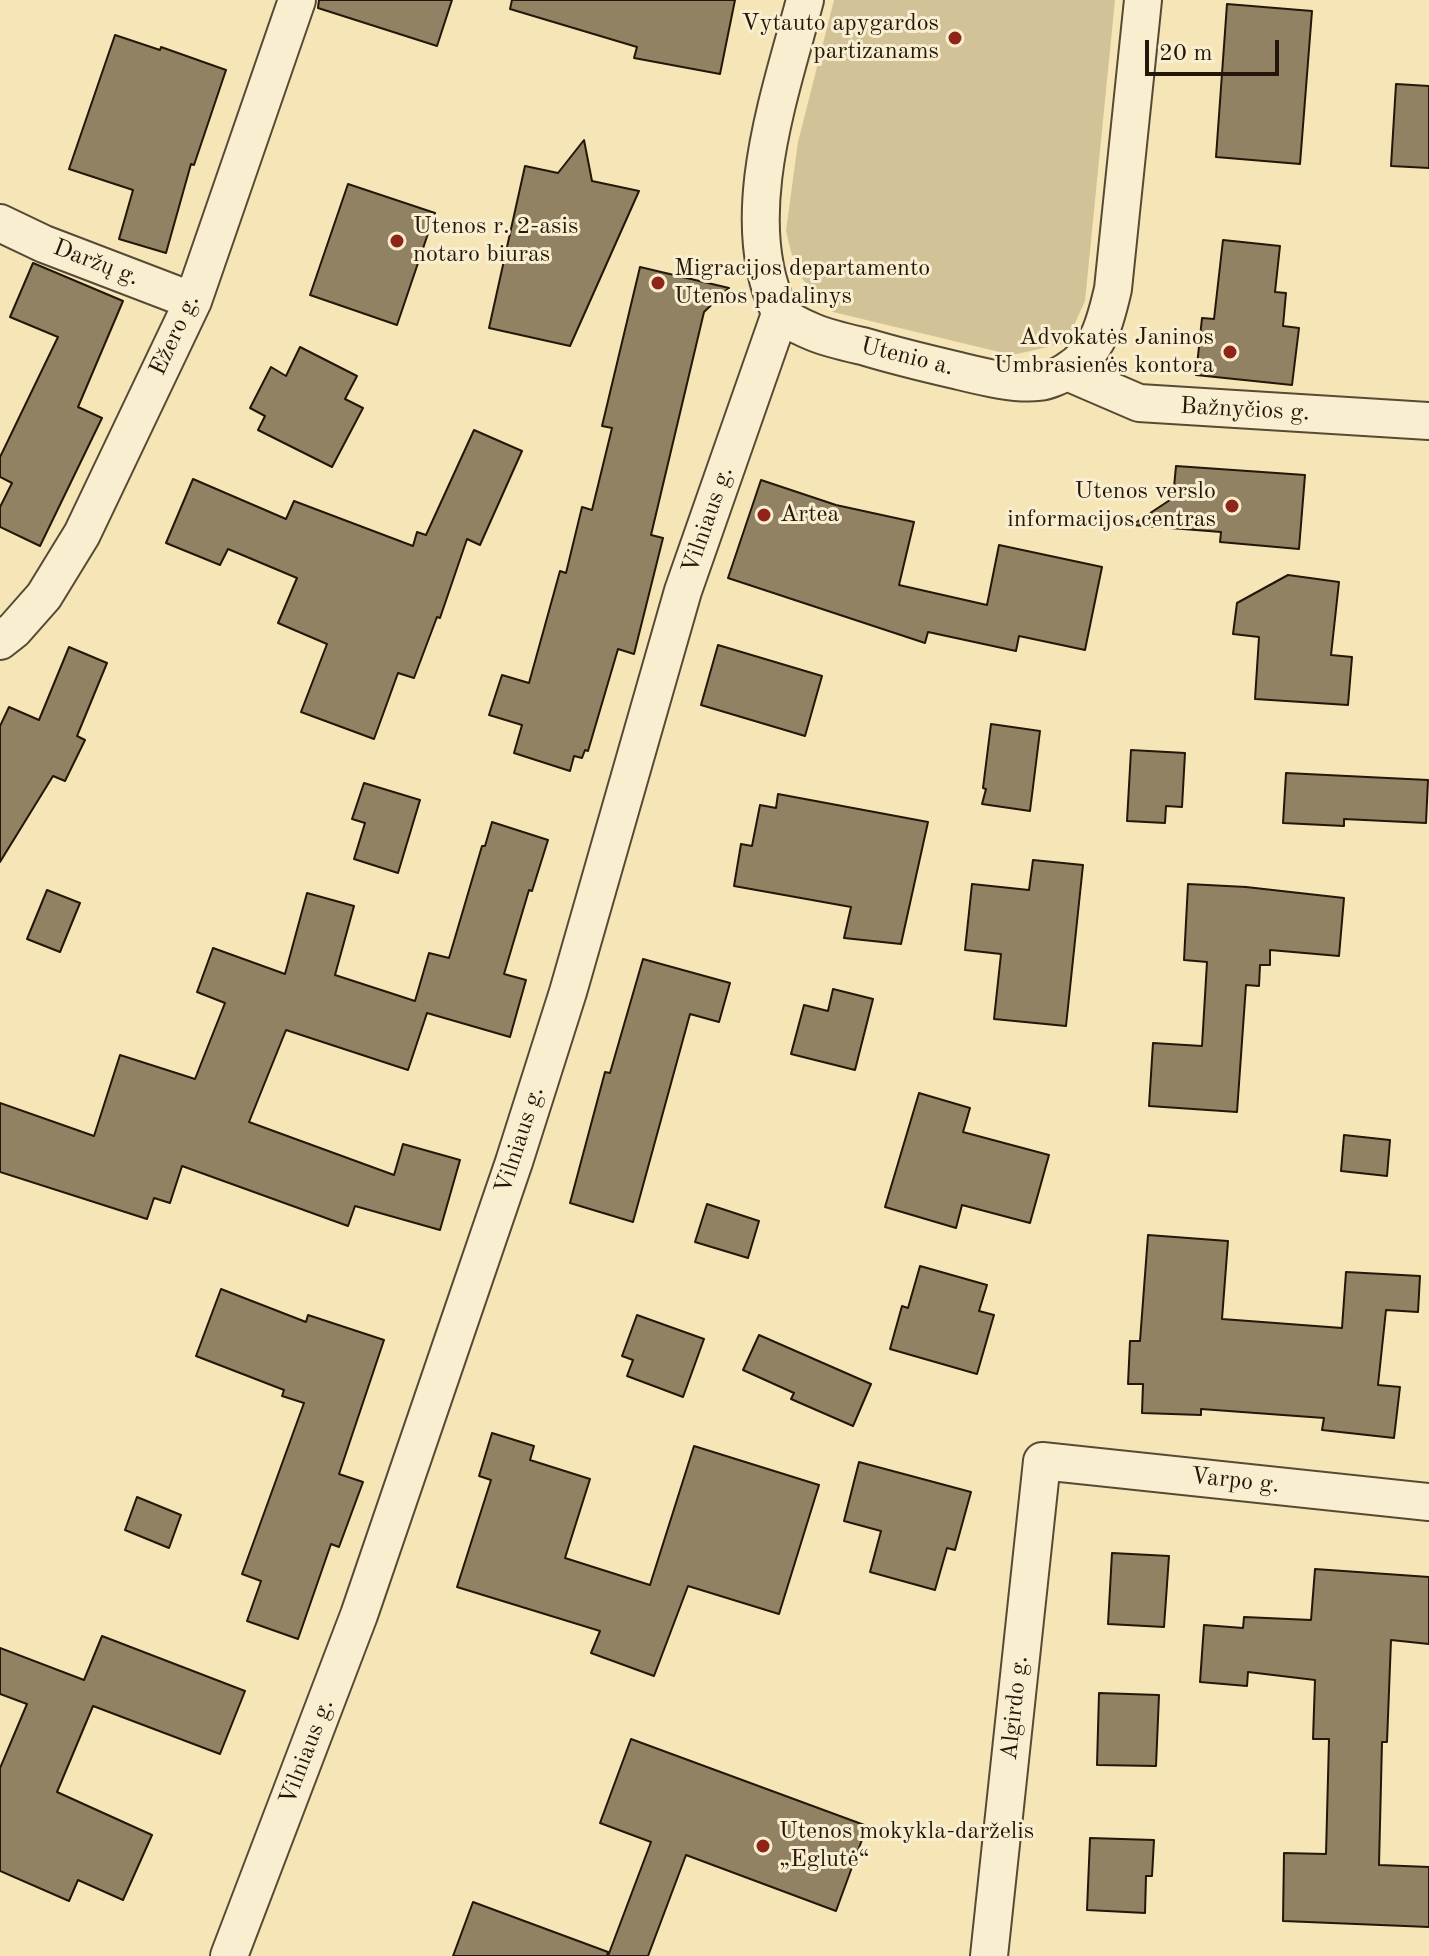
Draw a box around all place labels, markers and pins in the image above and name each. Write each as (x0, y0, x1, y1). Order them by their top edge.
place label: Vytauto apygardos partizanams (741, 10, 939, 66)
marker: Vytauto apygardos partizanams (946, 29, 964, 47)
place label: Utenos r. 2-asis notaro biuras (413, 213, 578, 269)
marker: Utenos r. 2-asis notaro biuras (388, 232, 406, 250)
place label: Migracijos departamento Utenos padalinys (674, 255, 930, 311)
marker: Migracijos departamento Utenos padalinys (649, 274, 667, 292)
place label: Advokatės Janinos Umbrasienės kontora (994, 324, 1214, 380)
marker: Advokatės Janinos Umbrasienės kontora (1221, 343, 1239, 361)
place label: Utenos verslo informacijos centras (1007, 478, 1216, 534)
marker: Utenos verslo informacijos centras (1223, 497, 1241, 515)
place label: Artea (780, 501, 839, 529)
marker: Artea (755, 506, 773, 524)
place label: Utenos mokykla-darželis „Eglutė“ (779, 1818, 1034, 1874)
marker: Utenos mokykla-darželis „Eglutė“ (754, 1837, 772, 1855)

